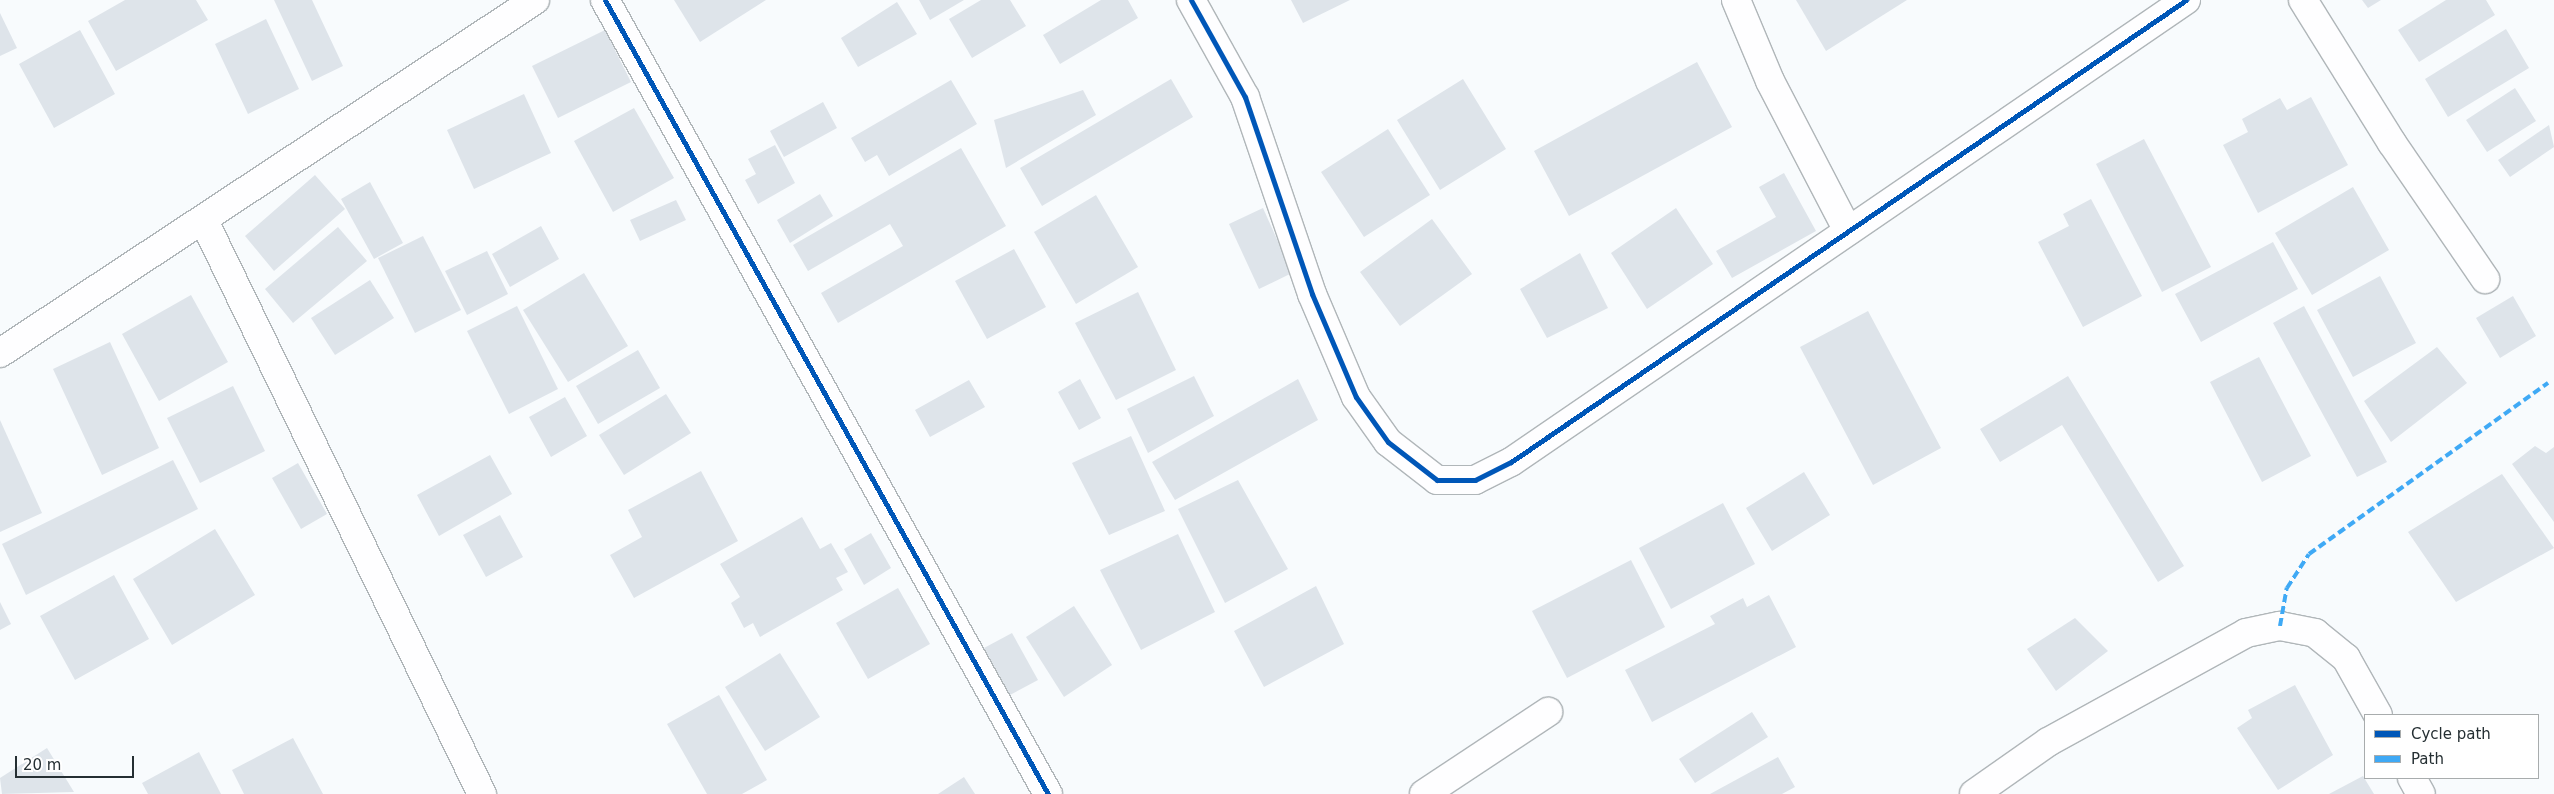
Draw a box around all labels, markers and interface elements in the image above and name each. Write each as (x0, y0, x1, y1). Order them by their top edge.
legend (2364, 714, 2539, 779)
text: Cycle path (2411, 725, 2491, 743)
scale bar (18, 746, 136, 778)
text: Path (2411, 750, 2444, 768)
text: 20 m (23, 756, 61, 774)

